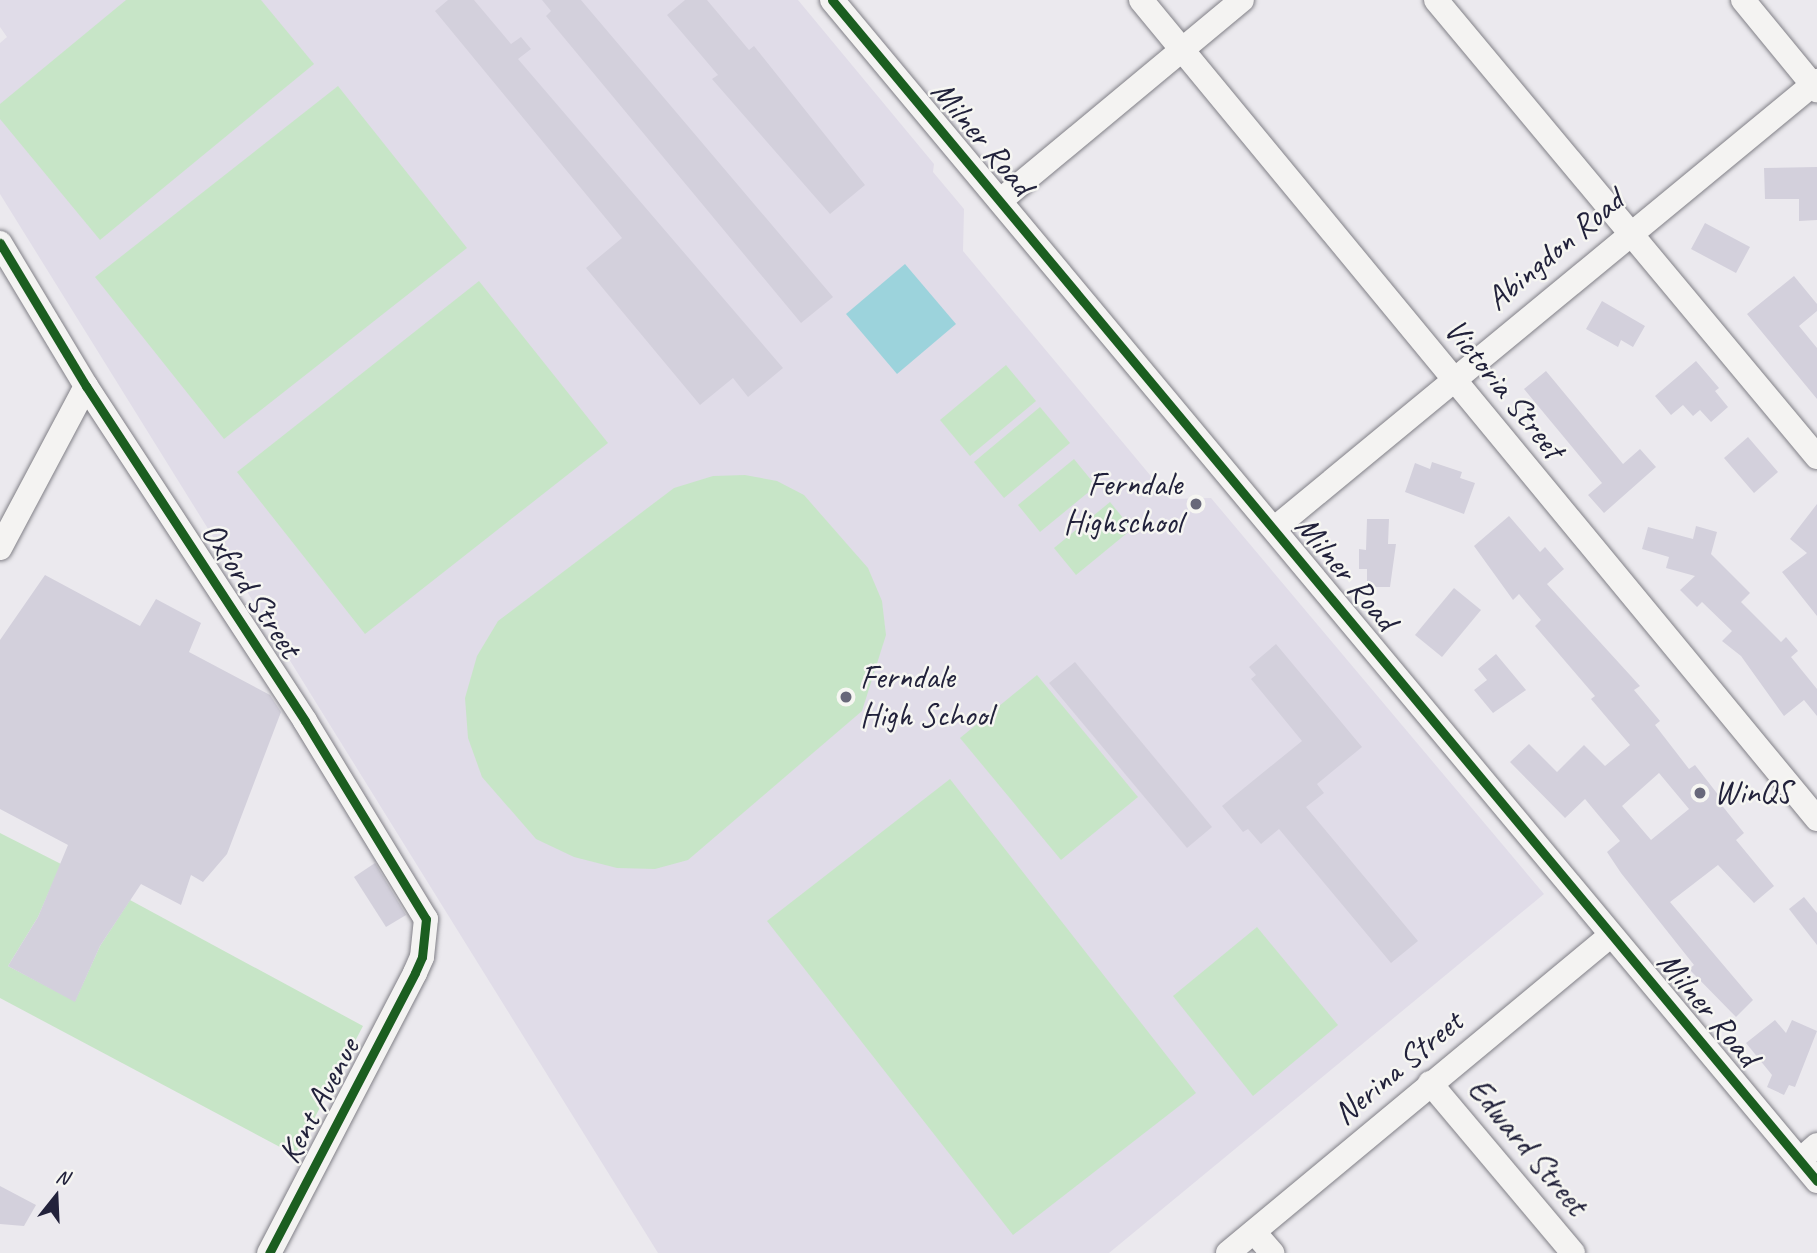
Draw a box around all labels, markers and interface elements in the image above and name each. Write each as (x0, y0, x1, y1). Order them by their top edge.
street label: Milner Road (923, 73, 1041, 203)
street label: Abingdon Road (1479, 181, 1631, 319)
street label: Victoria Street (1435, 311, 1573, 467)
place label: Ferndale Highschool (1063, 465, 1182, 543)
marker: Ferndale Highschool (1188, 496, 1204, 512)
street label: Milner Road (1287, 508, 1405, 638)
street label: Oxford Street (192, 514, 310, 666)
place label: Ferndale High School (860, 658, 991, 736)
marker: Ferndale High School (838, 689, 854, 705)
place label: WinQS (1714, 773, 1791, 813)
marker: WinQS (1692, 785, 1708, 801)
street label: Milner Road (1649, 944, 1767, 1074)
street label: Nerina Street (1325, 1002, 1471, 1134)
street label: Kent Avenue (270, 1032, 368, 1170)
street label: Edward Street (1458, 1070, 1596, 1224)
north arrow (21, 1162, 91, 1232)
text: N (53, 1164, 72, 1190)

